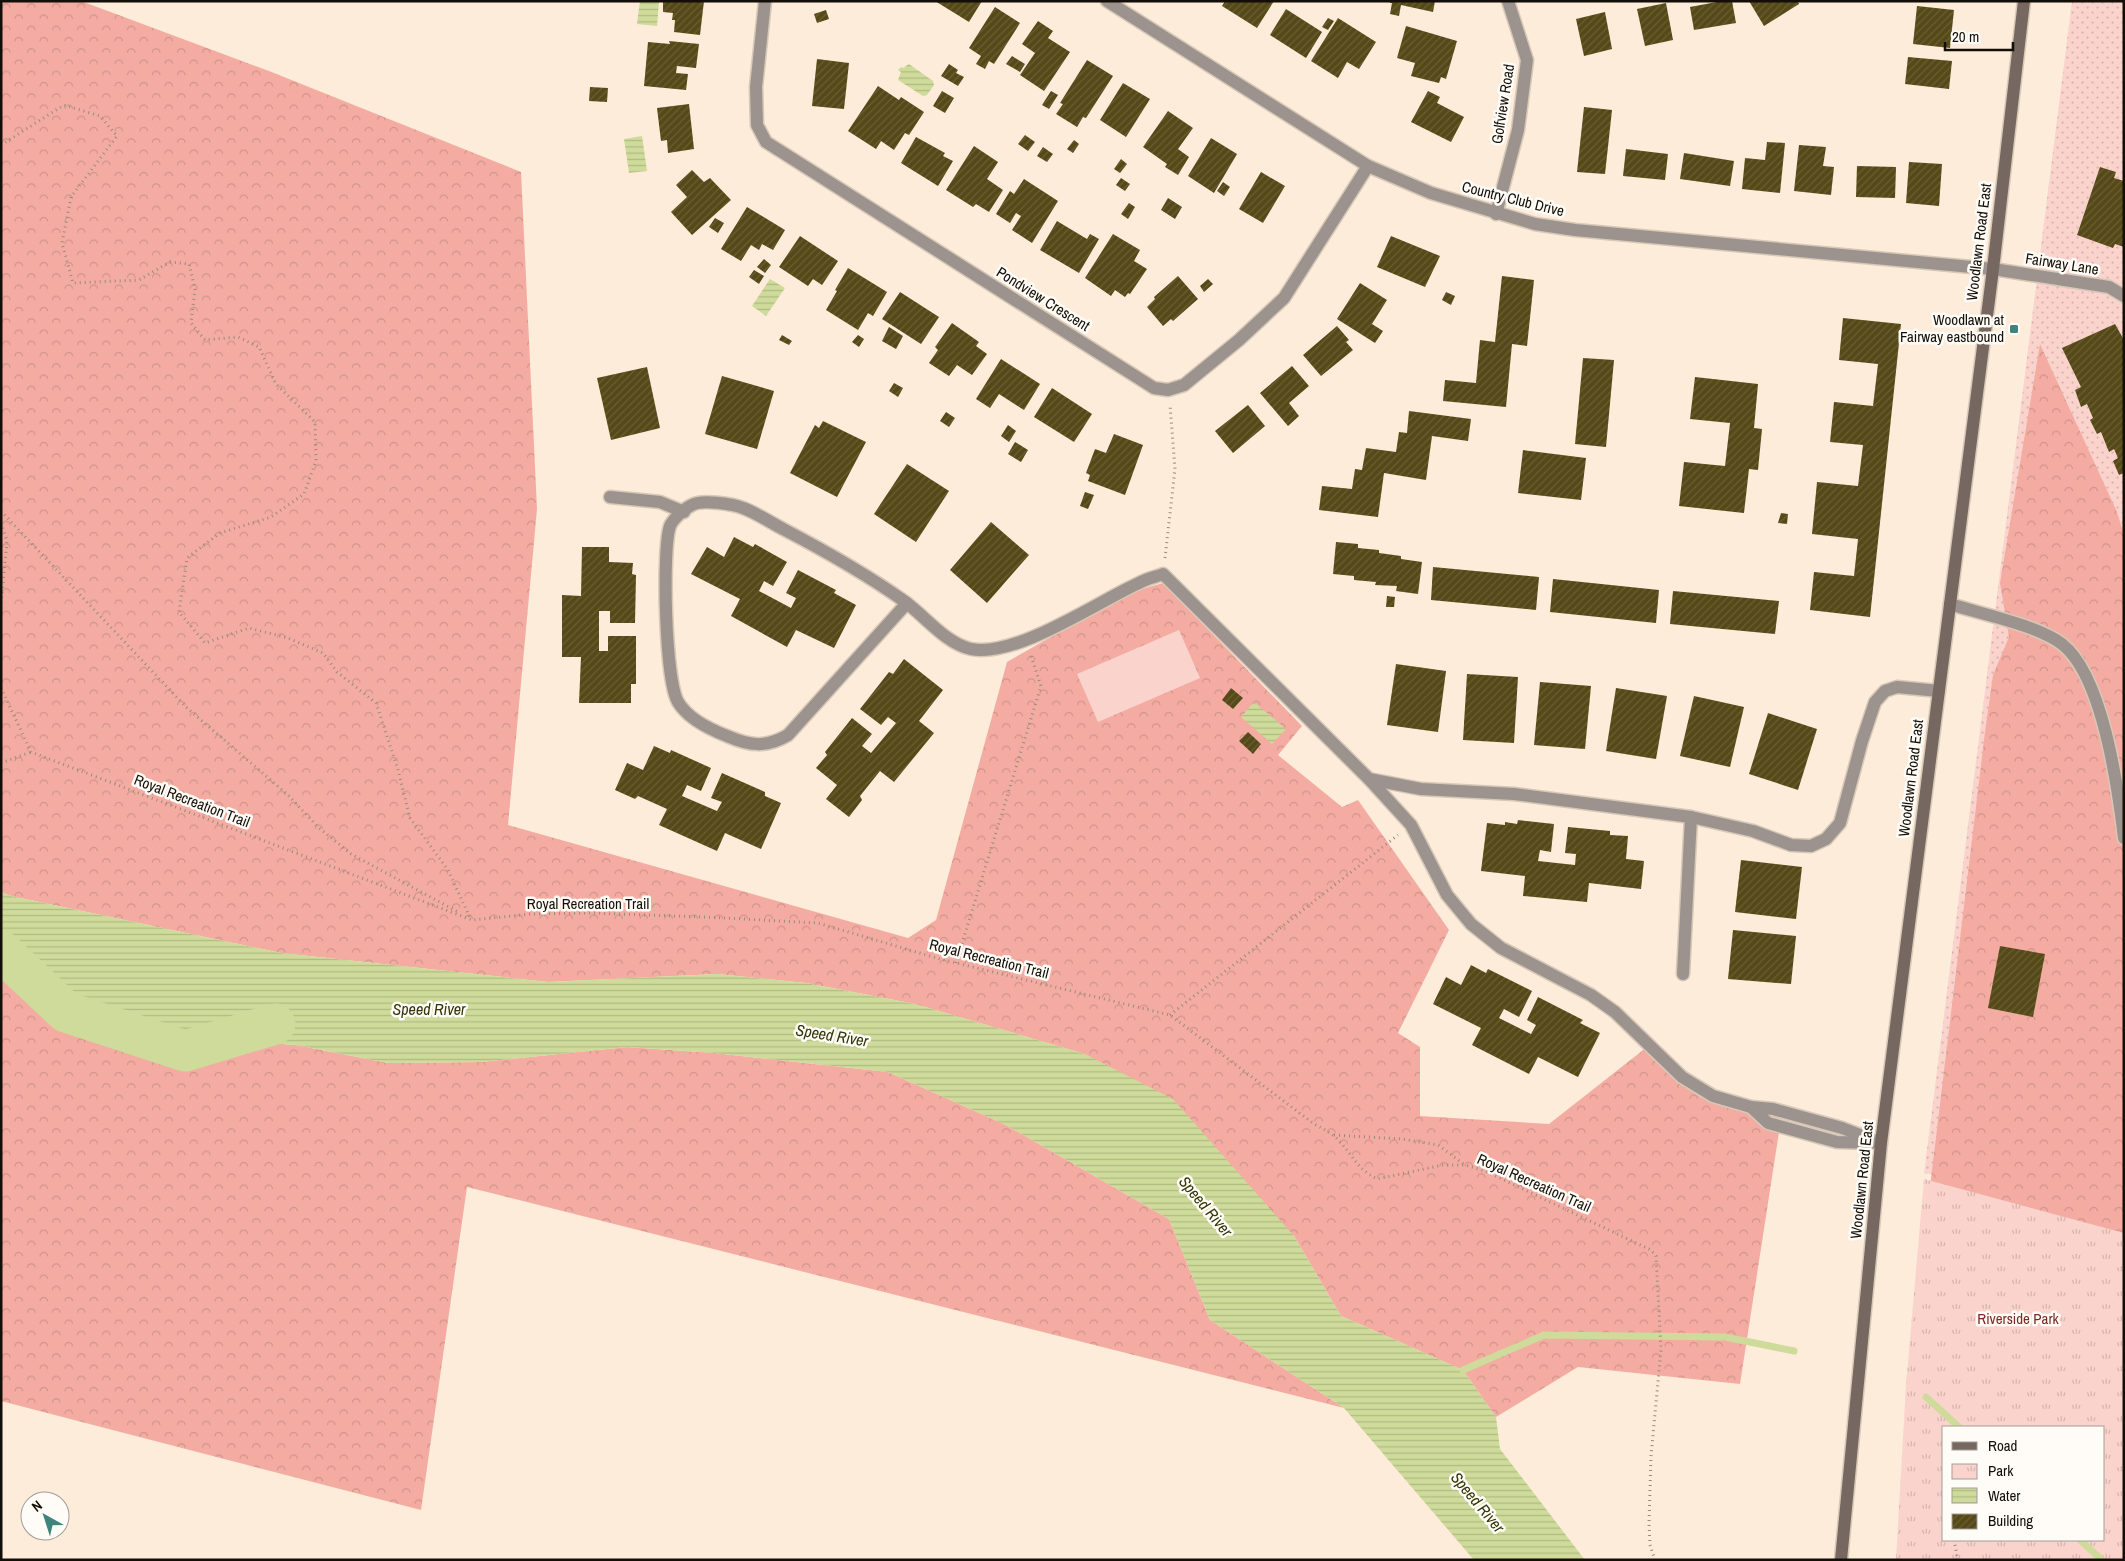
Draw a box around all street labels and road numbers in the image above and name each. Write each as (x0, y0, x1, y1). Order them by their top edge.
street label: Golfview Road (1486, 62, 1519, 145)
street label: Country Club Drive (1460, 176, 1567, 221)
street label: Woodlawn Road East (1961, 181, 1996, 302)
street label: Fairway Lane (2024, 247, 2100, 280)
street label: Pondview Crescent (992, 261, 1095, 336)
street label: Woodlawn Road East (1893, 717, 1928, 838)
street label: Royal Recreation Trail (131, 769, 253, 832)
street label: Royal Recreation Trail (527, 893, 649, 914)
street label: Royal Recreation Trail (927, 934, 1051, 984)
street label: Woodlawn Road East (1845, 1120, 1878, 1240)
street label: Royal Recreation Trail (1474, 1148, 1594, 1217)

